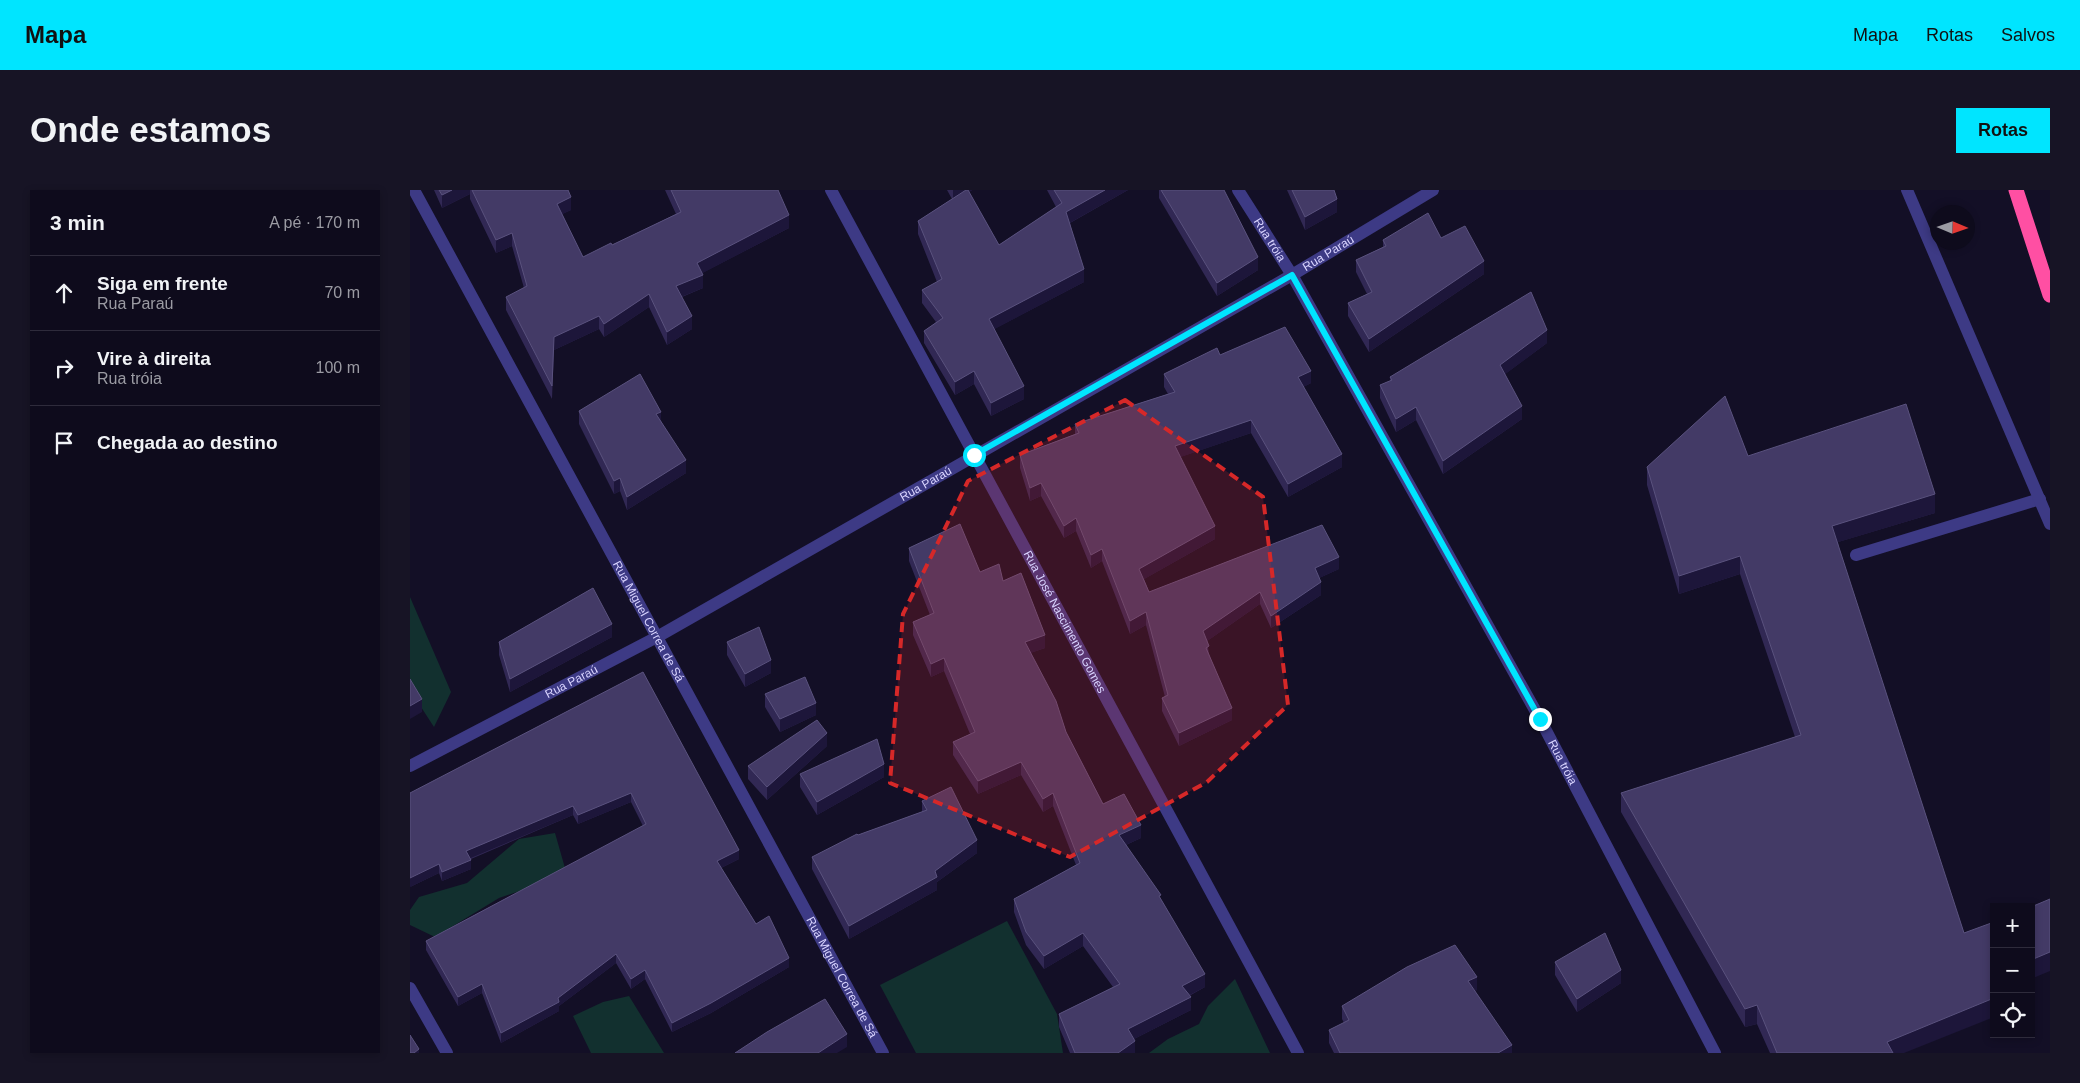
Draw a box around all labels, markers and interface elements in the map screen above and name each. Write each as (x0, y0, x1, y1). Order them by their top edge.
text: Mapa (25, 21, 86, 48)
text: Mapa (1853, 25, 1898, 45)
text: Rotas (1926, 25, 1973, 45)
text: Salvos (2001, 25, 2055, 45)
button: Rotas (1956, 108, 2050, 153)
text: Onde estamos (30, 110, 271, 149)
north arrow (1930, 205, 1975, 250)
text: 3 min (50, 211, 105, 234)
text: A pé · 170 m (269, 214, 360, 231)
street label: Rua tróia (1251, 215, 1289, 264)
street label: Rua Paraú (1300, 232, 1357, 274)
text: Siga em frente (97, 273, 228, 294)
icon: ahead (50, 279, 78, 307)
text: 70 m (324, 284, 360, 301)
text: Rua Paraú (97, 295, 174, 312)
text: Vire à direita (97, 348, 211, 369)
icon: right (50, 354, 78, 382)
text: 100 m (316, 359, 360, 376)
text: Rua tróia (97, 370, 162, 387)
icon: arrive (50, 429, 78, 457)
text: Chegada ao destino (97, 432, 278, 453)
route start (963, 444, 986, 467)
street label: Rua Paraú (897, 463, 954, 504)
street label: Rua José Nascimento Gomes (1021, 548, 1109, 695)
street label: Rua Miguel Correa de Sá (610, 558, 687, 685)
street label: Rua Paraú (543, 662, 600, 701)
route end (1529, 708, 1552, 731)
street label: Rua tróia (1545, 737, 1580, 787)
map controls (1990, 903, 2035, 1038)
button: + (1990, 903, 2035, 948)
street label: Rua Miguel Correa de Sá (803, 914, 881, 1040)
button: − (1990, 948, 2035, 993)
button: locate (1990, 993, 2035, 1038)

